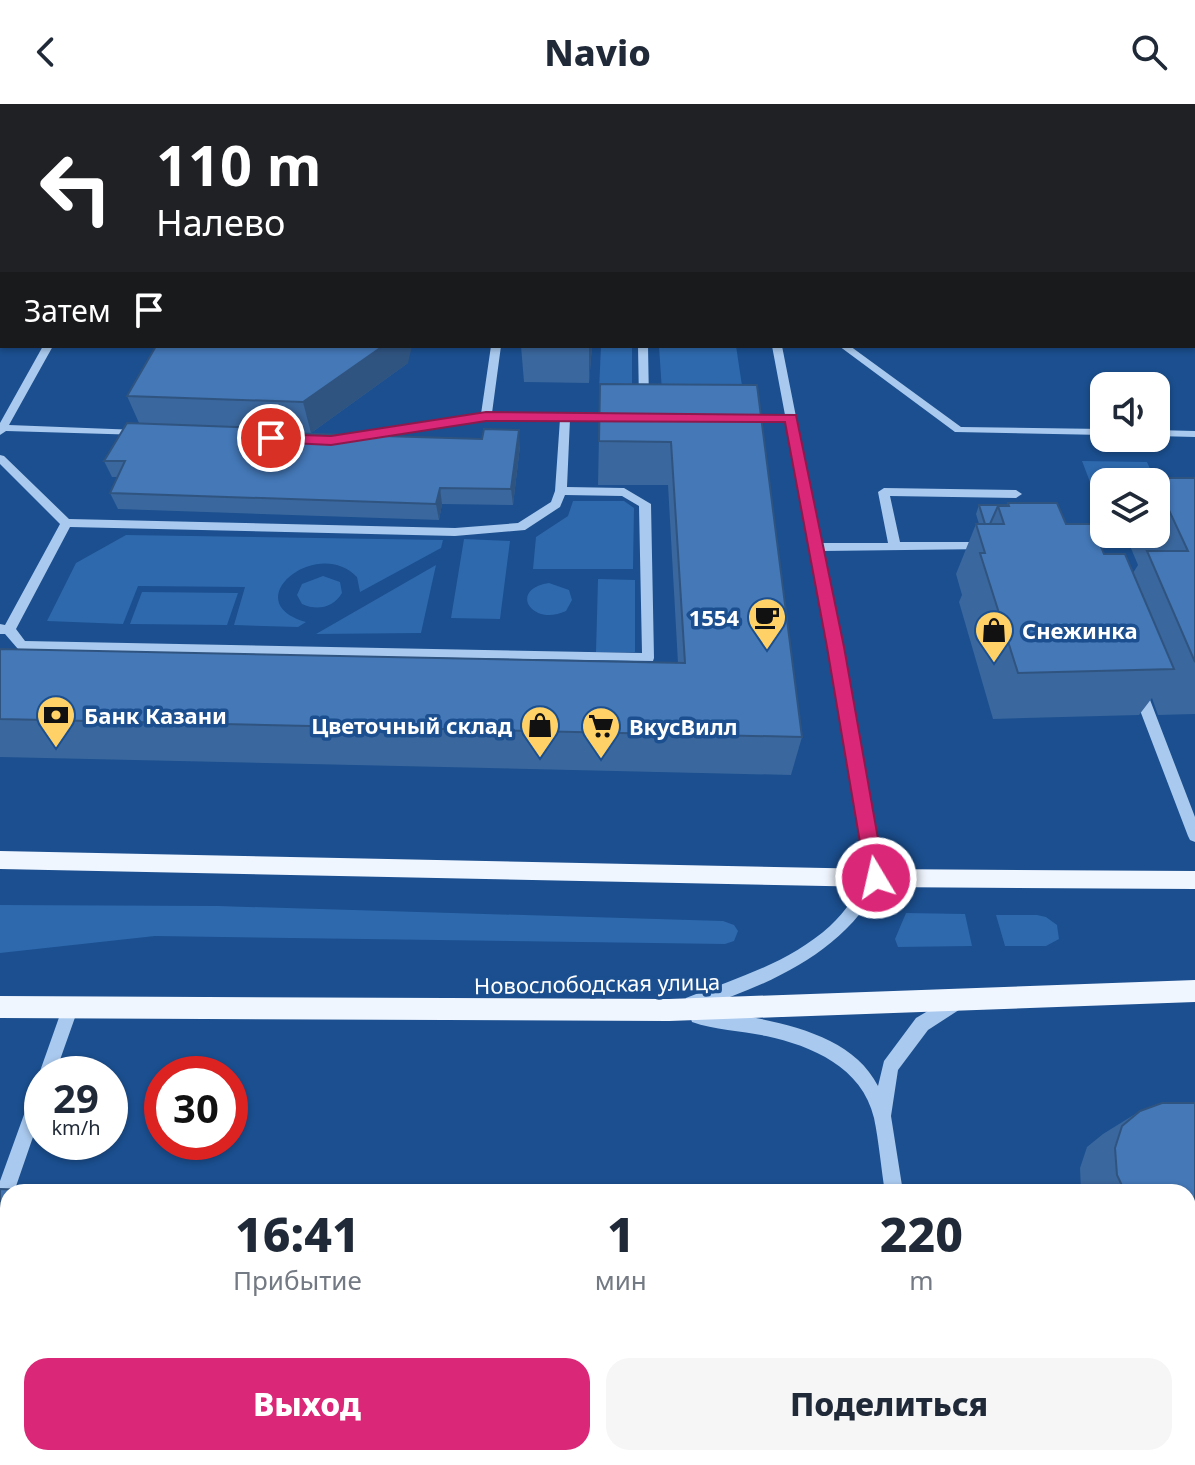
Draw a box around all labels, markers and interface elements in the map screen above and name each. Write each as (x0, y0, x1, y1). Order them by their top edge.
text: Navio (544, 28, 651, 77)
icon: back (24, 30, 68, 74)
icon: search (1127, 30, 1171, 74)
text: 110 m (156, 126, 321, 202)
icon: left (24, 136, 128, 240)
text: Налево (156, 198, 285, 247)
icon: arrive (127, 288, 171, 332)
text: Затем (24, 290, 111, 331)
map controls (1090, 372, 1170, 548)
button: sound (1090, 372, 1170, 452)
pin (237, 404, 305, 472)
icon: arrive (249, 416, 293, 460)
button: layers (1090, 468, 1170, 548)
cafe icon: 1554 (746, 596, 788, 651)
place label: 1554 (689, 602, 739, 632)
shop icon: Снежинка (973, 609, 1015, 664)
place label: Снежинка (1022, 615, 1138, 645)
bank icon: Банк Казани (35, 694, 77, 749)
place label: Банк Казани (84, 700, 227, 730)
shop icon: Цветочный склад (519, 704, 561, 759)
supermarket icon: ВкусВилл (580, 705, 622, 760)
place label: Цветочный склад (311, 710, 512, 740)
place label: ВкусВилл (629, 711, 737, 741)
position arrow (834, 836, 918, 920)
street label: Новослободская улица (474, 966, 720, 1000)
speed limit sign: 30 (144, 1056, 248, 1160)
text: 29 (53, 1070, 99, 1125)
text: km/h (51, 1114, 101, 1141)
text: 16:41 (235, 1201, 360, 1266)
text: 1 (607, 1201, 635, 1266)
text: 220 (880, 1201, 963, 1266)
text: Прибытие (233, 1262, 362, 1298)
text: мин (595, 1262, 647, 1298)
text: m (909, 1262, 934, 1298)
button: Выход (24, 1358, 590, 1450)
button: Поделиться (606, 1358, 1172, 1450)

